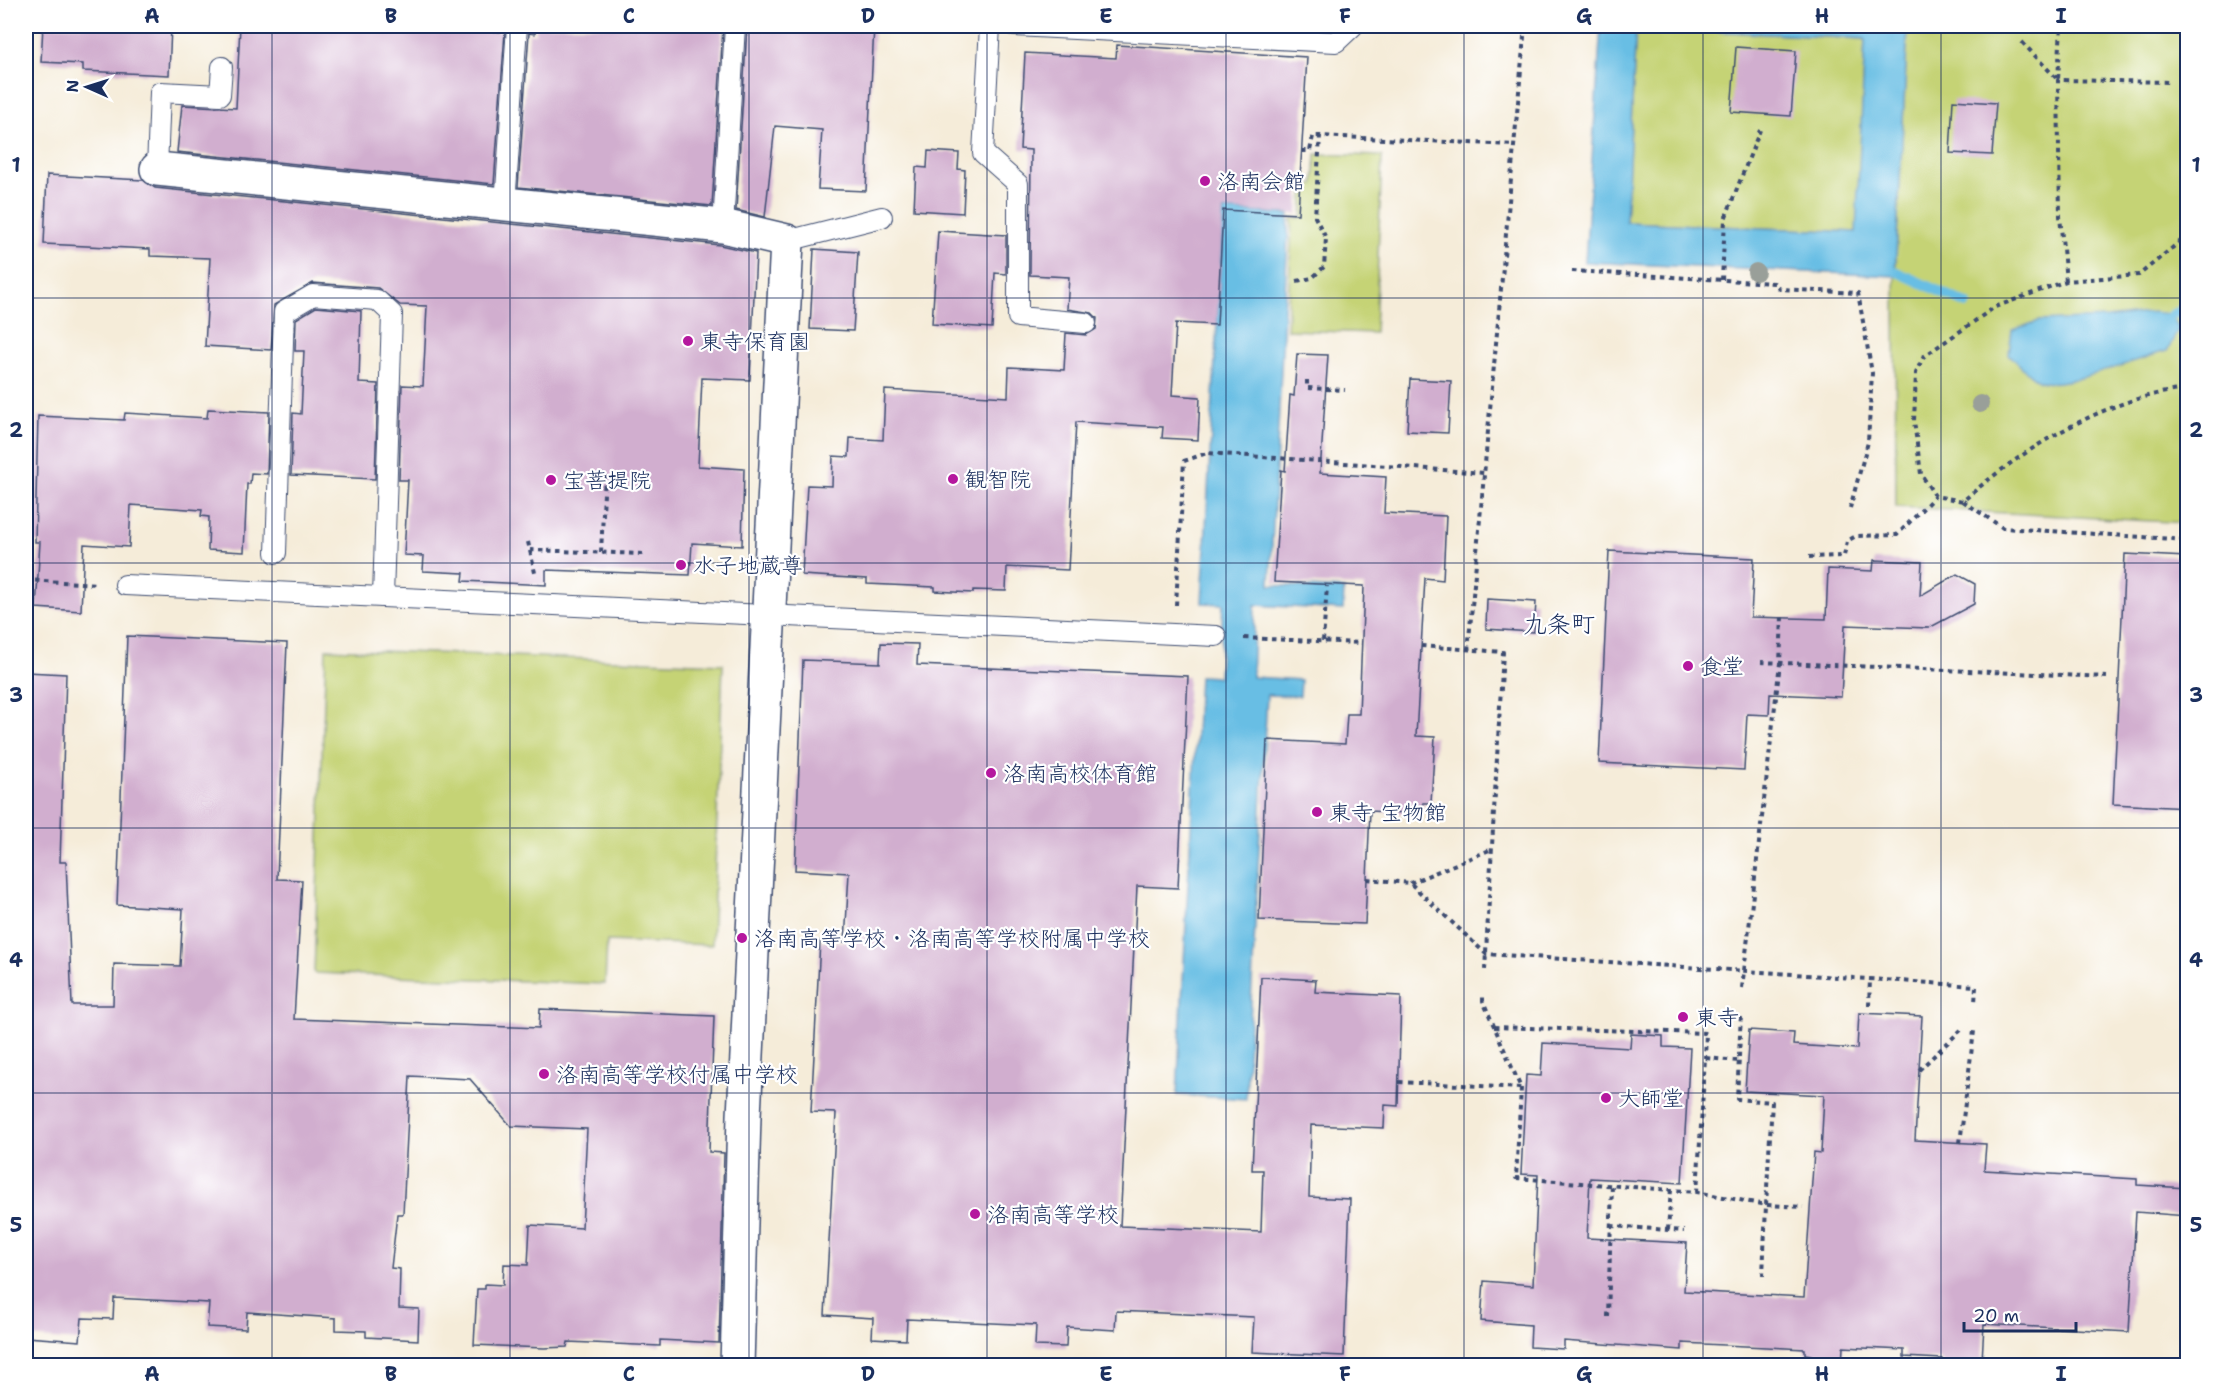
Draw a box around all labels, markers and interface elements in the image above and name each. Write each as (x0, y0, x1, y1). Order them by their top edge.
text: A (144, 3, 160, 29)
text: B (385, 3, 397, 29)
text: C (623, 3, 635, 29)
text: D (861, 3, 875, 29)
text: E (1099, 3, 1113, 29)
text: F (1339, 3, 1351, 29)
text: G (1576, 3, 1592, 29)
text: H (1815, 3, 1829, 29)
text: I (2055, 3, 2067, 29)
north arrow (57, 57, 117, 117)
text: N (62, 79, 83, 93)
text: 1 (11, 152, 21, 178)
text: 1 (2191, 152, 2201, 178)
place label: 洛南会館 (1217, 167, 1305, 196)
marker: 洛南会館 (1198, 174, 1212, 188)
place label: 東寺保育園 (700, 327, 810, 356)
marker: 東寺保育園 (681, 334, 695, 348)
text: 2 (9, 417, 23, 443)
text: 2 (2189, 417, 2203, 443)
place label: 観智院 (965, 465, 1031, 494)
place label: 宝菩提院 (563, 466, 651, 495)
marker: 観智院 (946, 472, 960, 486)
marker: 宝菩提院 (544, 473, 558, 487)
place label: 水子地蔵尊 (693, 551, 803, 580)
marker: 水子地蔵尊 (674, 558, 688, 572)
district label: 九条町 (1523, 608, 1595, 640)
place label: 食堂 (1700, 652, 1744, 681)
marker: 食堂 (1681, 659, 1695, 673)
text: 3 (9, 682, 23, 708)
text: 3 (2189, 682, 2203, 708)
place label: 洛南高校体育館 (1003, 759, 1157, 788)
marker: 洛南高校体育館 (984, 766, 998, 780)
place label: 東寺 宝物館 (1329, 798, 1447, 827)
marker: 東寺 宝物館 (1310, 805, 1324, 819)
place label: 洛南高等学校・洛南高等学校附属中学校 (754, 924, 1150, 953)
marker: 洛南高等学校・洛南高等学校附属中学校 (735, 931, 749, 945)
text: 4 (9, 947, 23, 973)
text: 4 (2189, 947, 2203, 973)
place label: 東寺 (1695, 1003, 1739, 1032)
marker: 東寺 (1676, 1010, 1690, 1024)
place label: 洛南高等学校付属中学校 (556, 1060, 798, 1089)
marker: 洛南高等学校付属中学校 (537, 1067, 551, 1081)
place label: 大師堂 (1618, 1084, 1684, 1113)
marker: 大師堂 (1599, 1091, 1613, 1105)
place label: 洛南高等学校 (987, 1200, 1119, 1229)
marker: 洛南高等学校 (968, 1207, 982, 1221)
text: 5 (10, 1212, 22, 1238)
text: 5 (2190, 1212, 2202, 1238)
scale bar (1964, 1295, 2076, 1333)
text: 20 m (1973, 1304, 2019, 1328)
text: A (144, 1361, 160, 1387)
text: B (385, 1361, 397, 1387)
text: C (623, 1361, 635, 1387)
text: D (861, 1361, 875, 1387)
text: E (1099, 1361, 1113, 1387)
text: F (1339, 1361, 1351, 1387)
text: G (1576, 1361, 1592, 1387)
text: H (1815, 1361, 1829, 1387)
text: I (2055, 1361, 2067, 1387)

